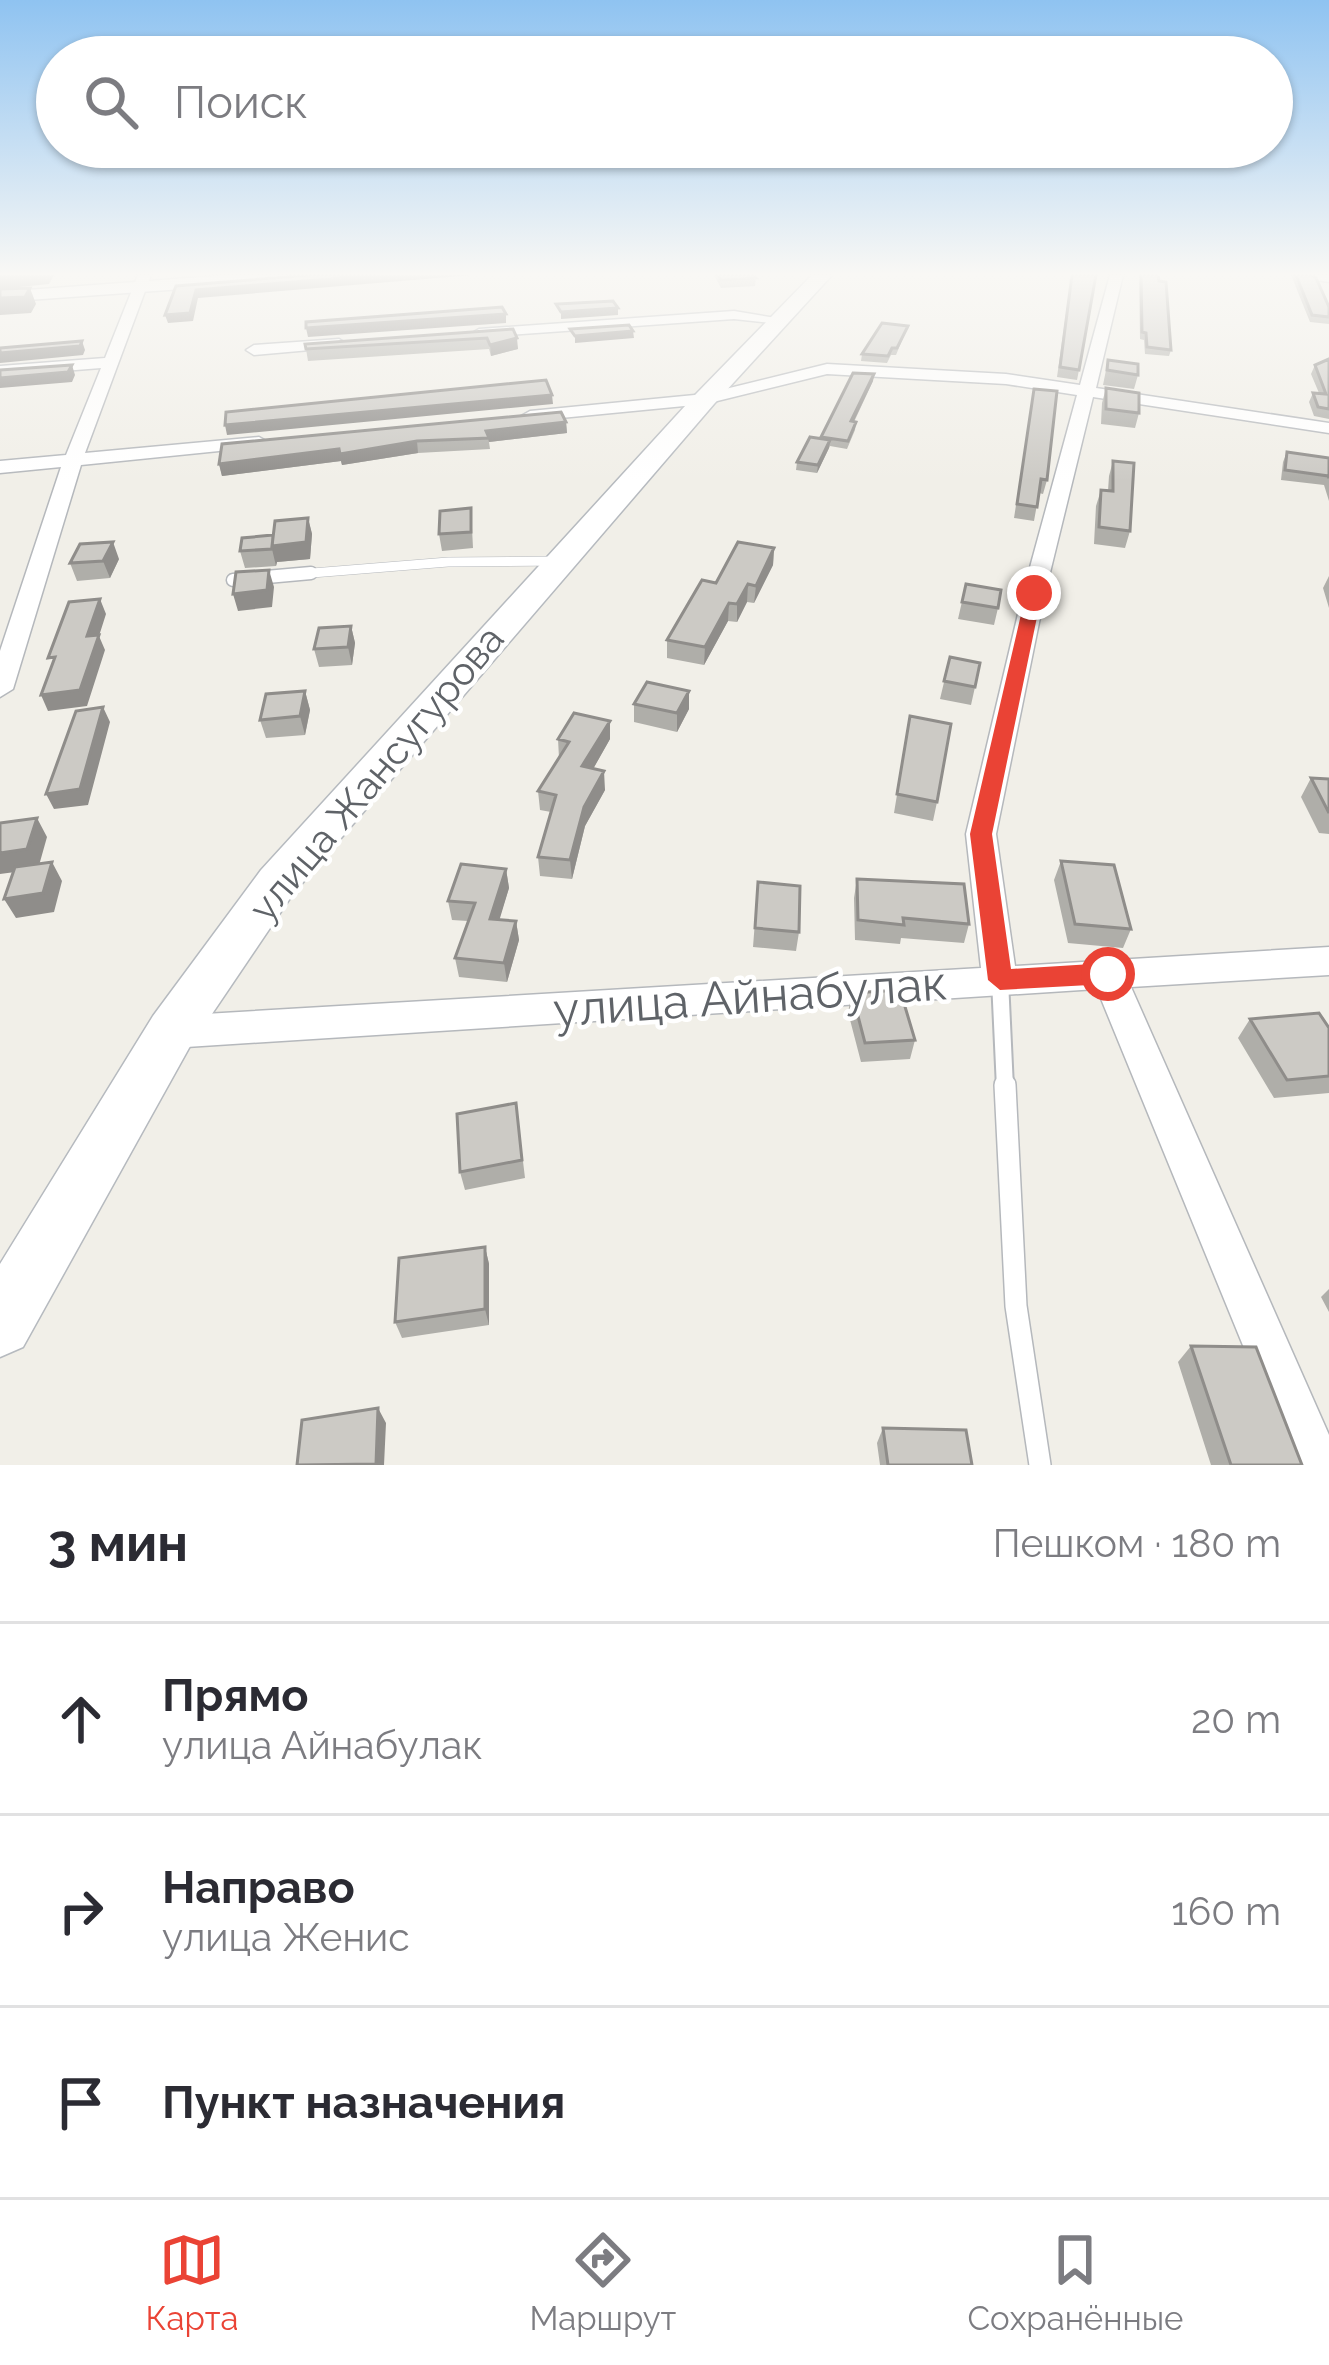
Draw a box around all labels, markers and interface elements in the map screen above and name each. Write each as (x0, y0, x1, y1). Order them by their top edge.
search box (36, 36, 1293, 168)
icon: search (78, 69, 144, 135)
text: Поиск (174, 76, 308, 129)
route end (1007, 566, 1061, 620)
street label: улица Жансугурова (239, 616, 513, 930)
route start (1081, 947, 1135, 1001)
street label: улица Айнабулак (551, 954, 949, 1038)
text: 3 мин (48, 1513, 188, 1573)
text: Пешком · 180 m (993, 1520, 1281, 1566)
text: Прямо (162, 1669, 309, 1722)
icon: ahead (48, 1686, 114, 1752)
text: 20 m (1191, 1696, 1281, 1742)
text: улица Айнабулак (162, 1722, 482, 1768)
text: Направо (162, 1861, 355, 1914)
icon: right (48, 1878, 114, 1944)
text: 160 m (1171, 1888, 1281, 1934)
text: улица Женис (162, 1914, 410, 1960)
icon: arrive (48, 2070, 114, 2136)
text: Пункт назначения (162, 2076, 565, 2129)
tab: Карта (146, 2227, 238, 2338)
tab: Маршрут (529, 2227, 676, 2338)
tab: Сохранённые (967, 2227, 1183, 2338)

